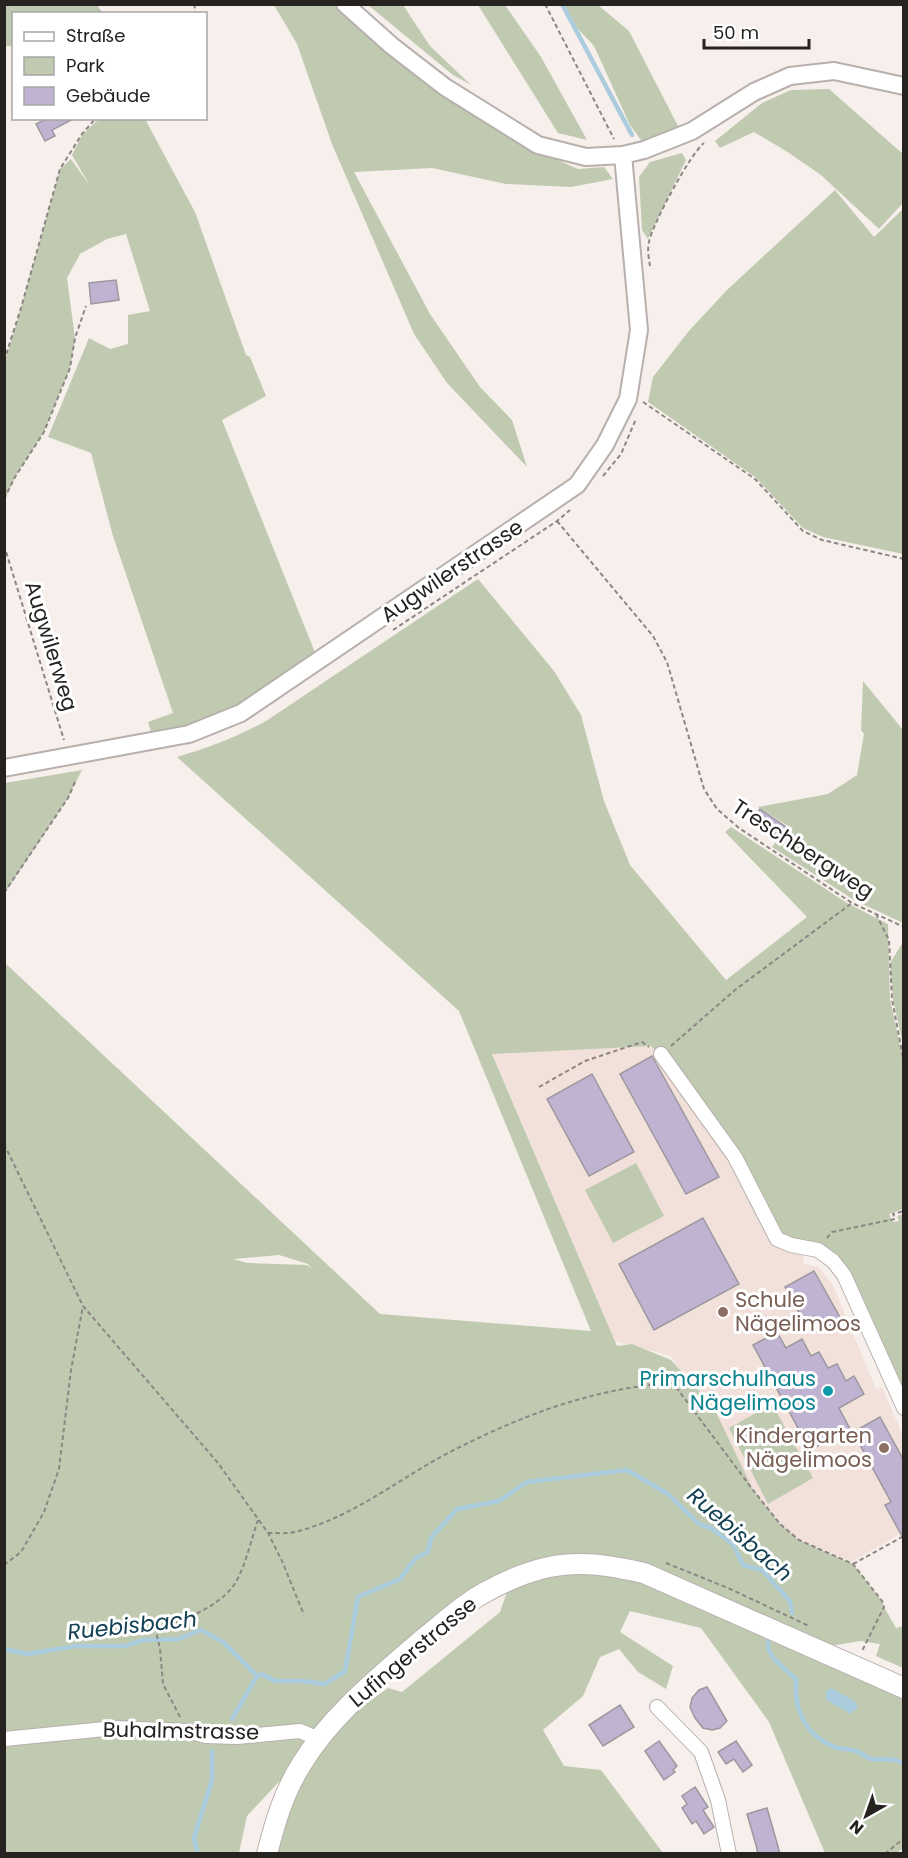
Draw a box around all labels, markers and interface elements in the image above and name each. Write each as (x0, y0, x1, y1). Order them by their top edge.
legend (12, 12, 207, 120)
scale bar (704, 12, 809, 50)
text: 50 m (713, 20, 759, 45)
text: Straße (66, 23, 125, 48)
text: Park (66, 53, 105, 78)
text: Gebäude (66, 83, 150, 108)
street label: Augwilerstrasse (375, 512, 529, 629)
street label: Augwilerweg (18, 577, 85, 714)
street label: Treschbergweg (727, 792, 880, 905)
place label: Schule Nägelimoos (735, 1285, 861, 1338)
marker: Schule Nägelimoos (716, 1305, 730, 1319)
place label: Primarschulhaus Nägelimoos (639, 1364, 816, 1417)
marker: Primarschulhaus Nägelimoos (821, 1384, 835, 1398)
place label: Kindergarten Nägelimoos (735, 1421, 872, 1474)
marker: Kindergarten Nägelimoos (877, 1441, 891, 1455)
water label: Ruebisbach (680, 1480, 799, 1589)
street label: Lufingerstrasse (343, 1590, 483, 1714)
water label: Ruebisbach (66, 1603, 198, 1648)
street label: Buhalmstrasse (103, 1715, 259, 1746)
north arrow (836, 1786, 896, 1846)
text: N (845, 1814, 869, 1840)

